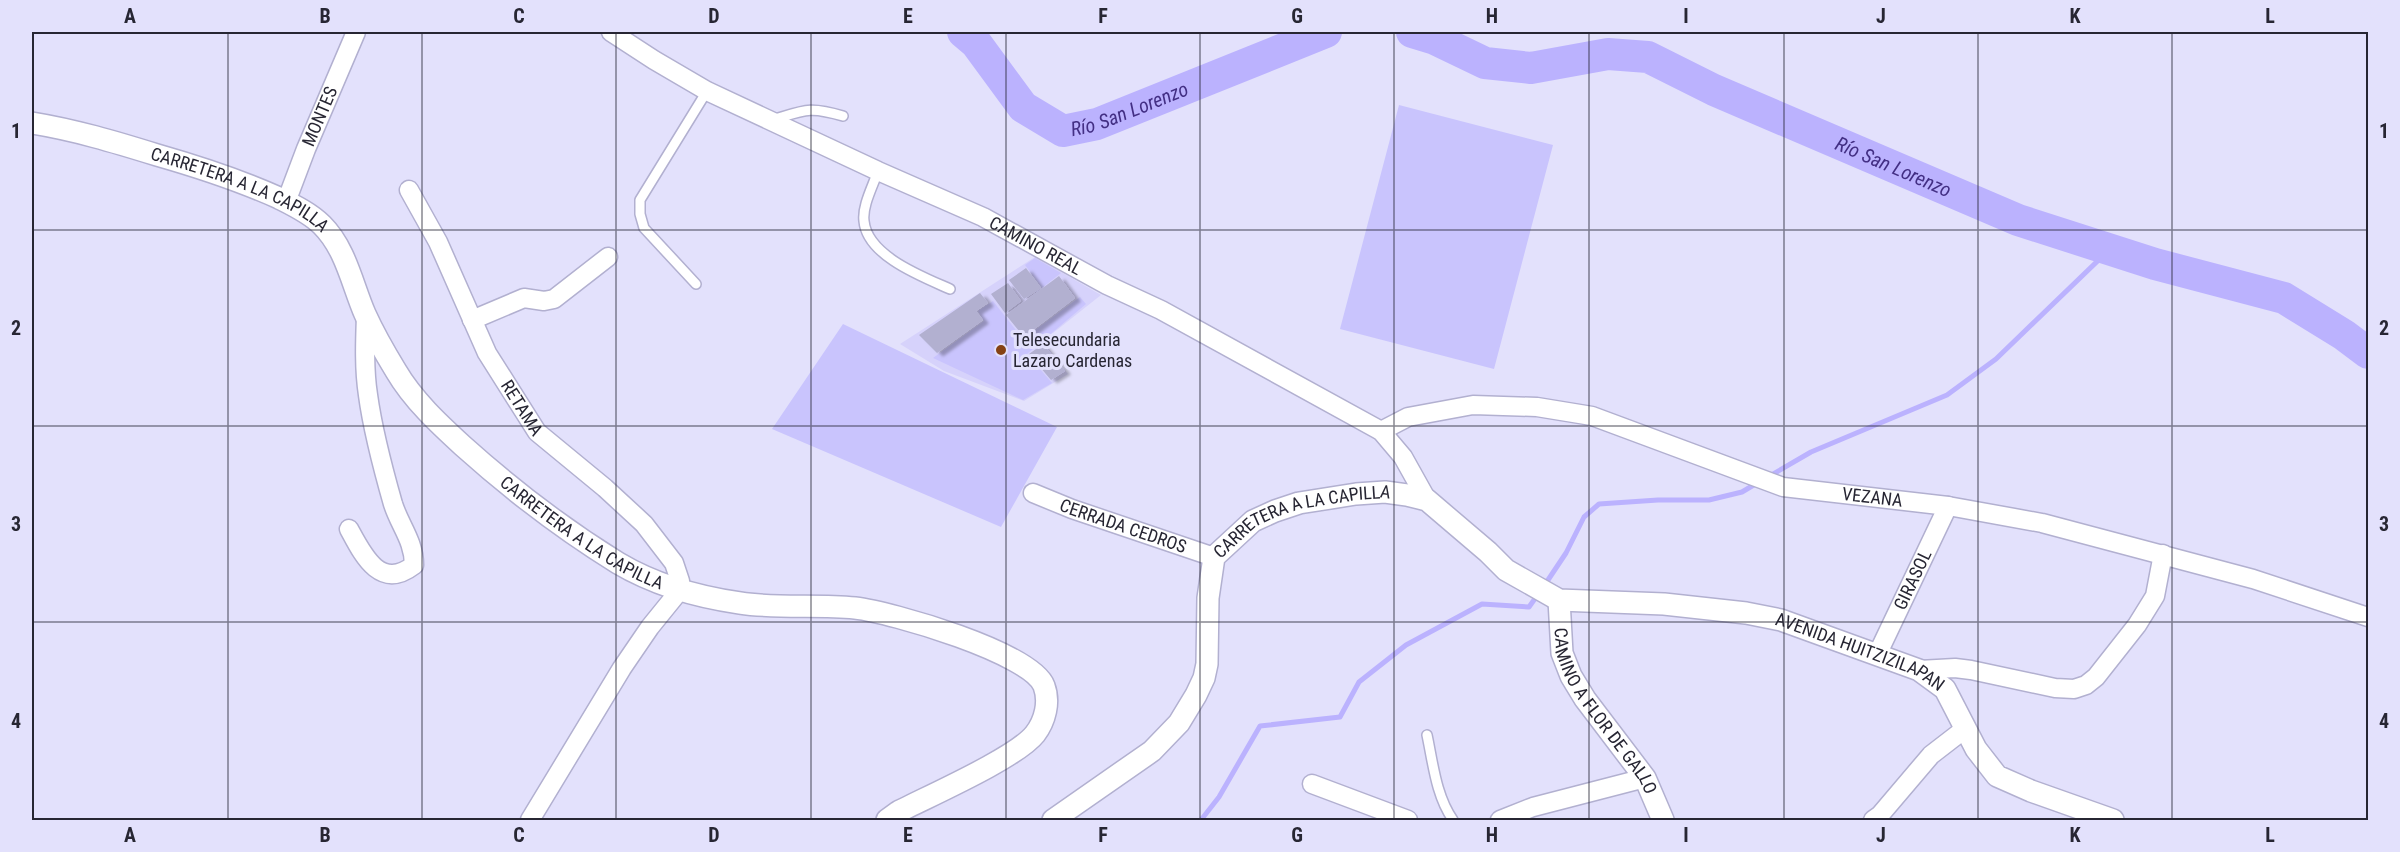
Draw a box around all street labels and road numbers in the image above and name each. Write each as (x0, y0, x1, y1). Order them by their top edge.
street label: MONTES (297, 83, 341, 149)
street label: CARRETERA A LA CAPILLA (148, 143, 334, 236)
street label: CAMINO REAL (986, 212, 1086, 279)
street label: RETAMA (497, 376, 548, 440)
street label: CARRETERA A LA CAPILLA (496, 471, 667, 594)
street label: CARRETERA A LA CAPILLA (1209, 480, 1393, 562)
street label: VEZANA (1841, 483, 1904, 511)
street label: CERRADA CEDROS (1057, 494, 1189, 557)
street label: GIRASOL (1889, 546, 1936, 613)
street label: AVENIDA HUITZIZILAPAN (1774, 608, 1949, 695)
street label: CAMINO A FLOR DE GALLO (1551, 627, 1662, 797)

